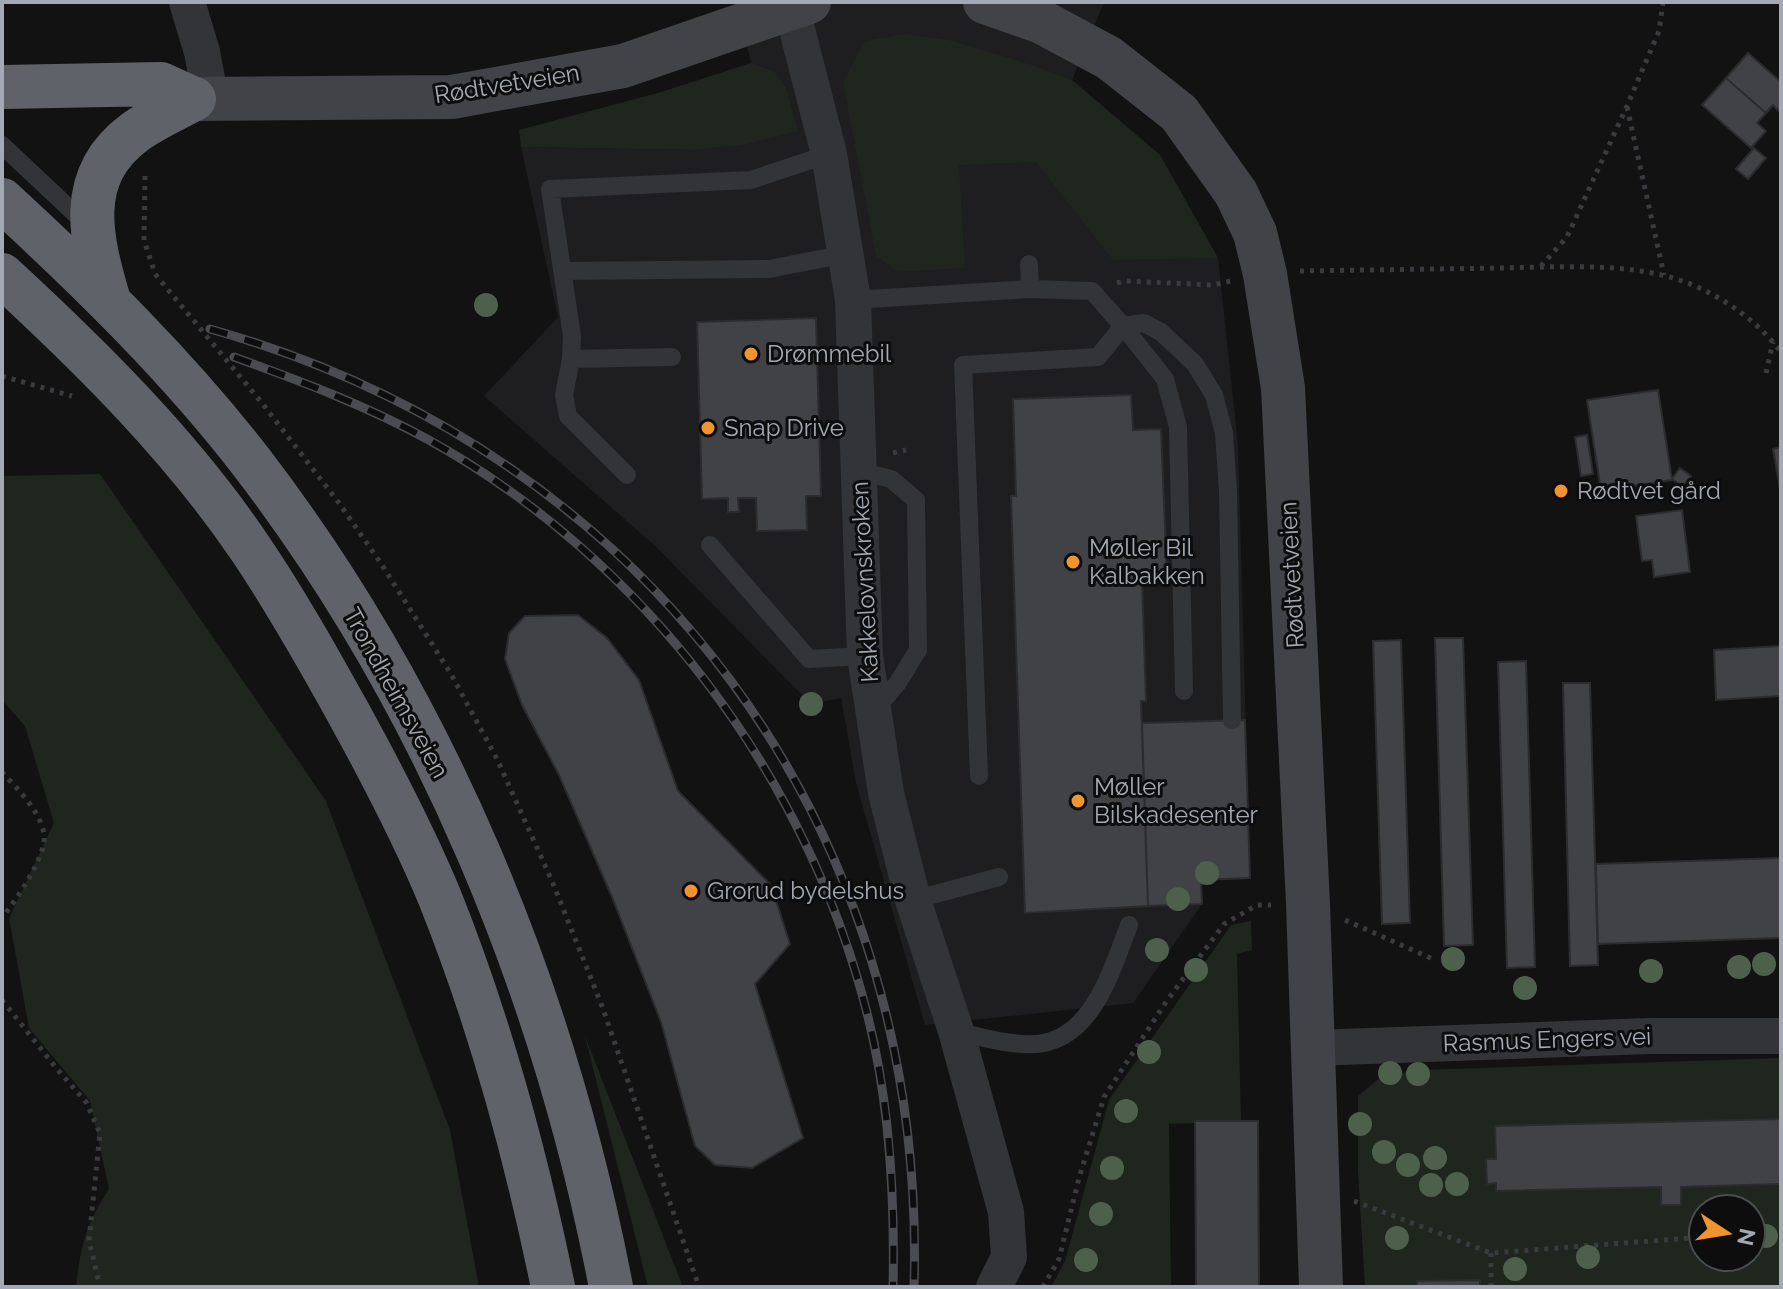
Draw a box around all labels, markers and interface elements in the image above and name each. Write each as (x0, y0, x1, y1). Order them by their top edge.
street label: Rødtvetveien (432, 58, 582, 109)
place label: Drømmebil (767, 339, 892, 368)
marker: Drømmebil (742, 345, 760, 363)
place label: Snap Drive (724, 413, 844, 442)
marker: Snap Drive (699, 419, 717, 437)
place label: Rødtvet gård (1577, 476, 1721, 505)
street label: Kakkelovnskroken (845, 481, 884, 683)
marker: Rødtvet gård (1552, 482, 1570, 500)
street label: Rødtvetveien (1273, 501, 1310, 649)
place label: Møller Bil Kalbakken (1089, 533, 1205, 590)
marker: Møller Bil Kalbakken (1064, 553, 1082, 571)
street label: Trondheimsveien (338, 603, 455, 783)
place label: Møller Bilskadesenter (1094, 772, 1259, 829)
marker: Møller Bilskadesenter (1069, 792, 1087, 810)
place label: Grorud bydelshus (707, 876, 904, 905)
marker: Grorud bydelshus (682, 882, 700, 900)
street label: Rasmus Engers vei (1442, 1021, 1652, 1058)
north arrow (1687, 1193, 1767, 1273)
text: N (1732, 1226, 1761, 1248)

